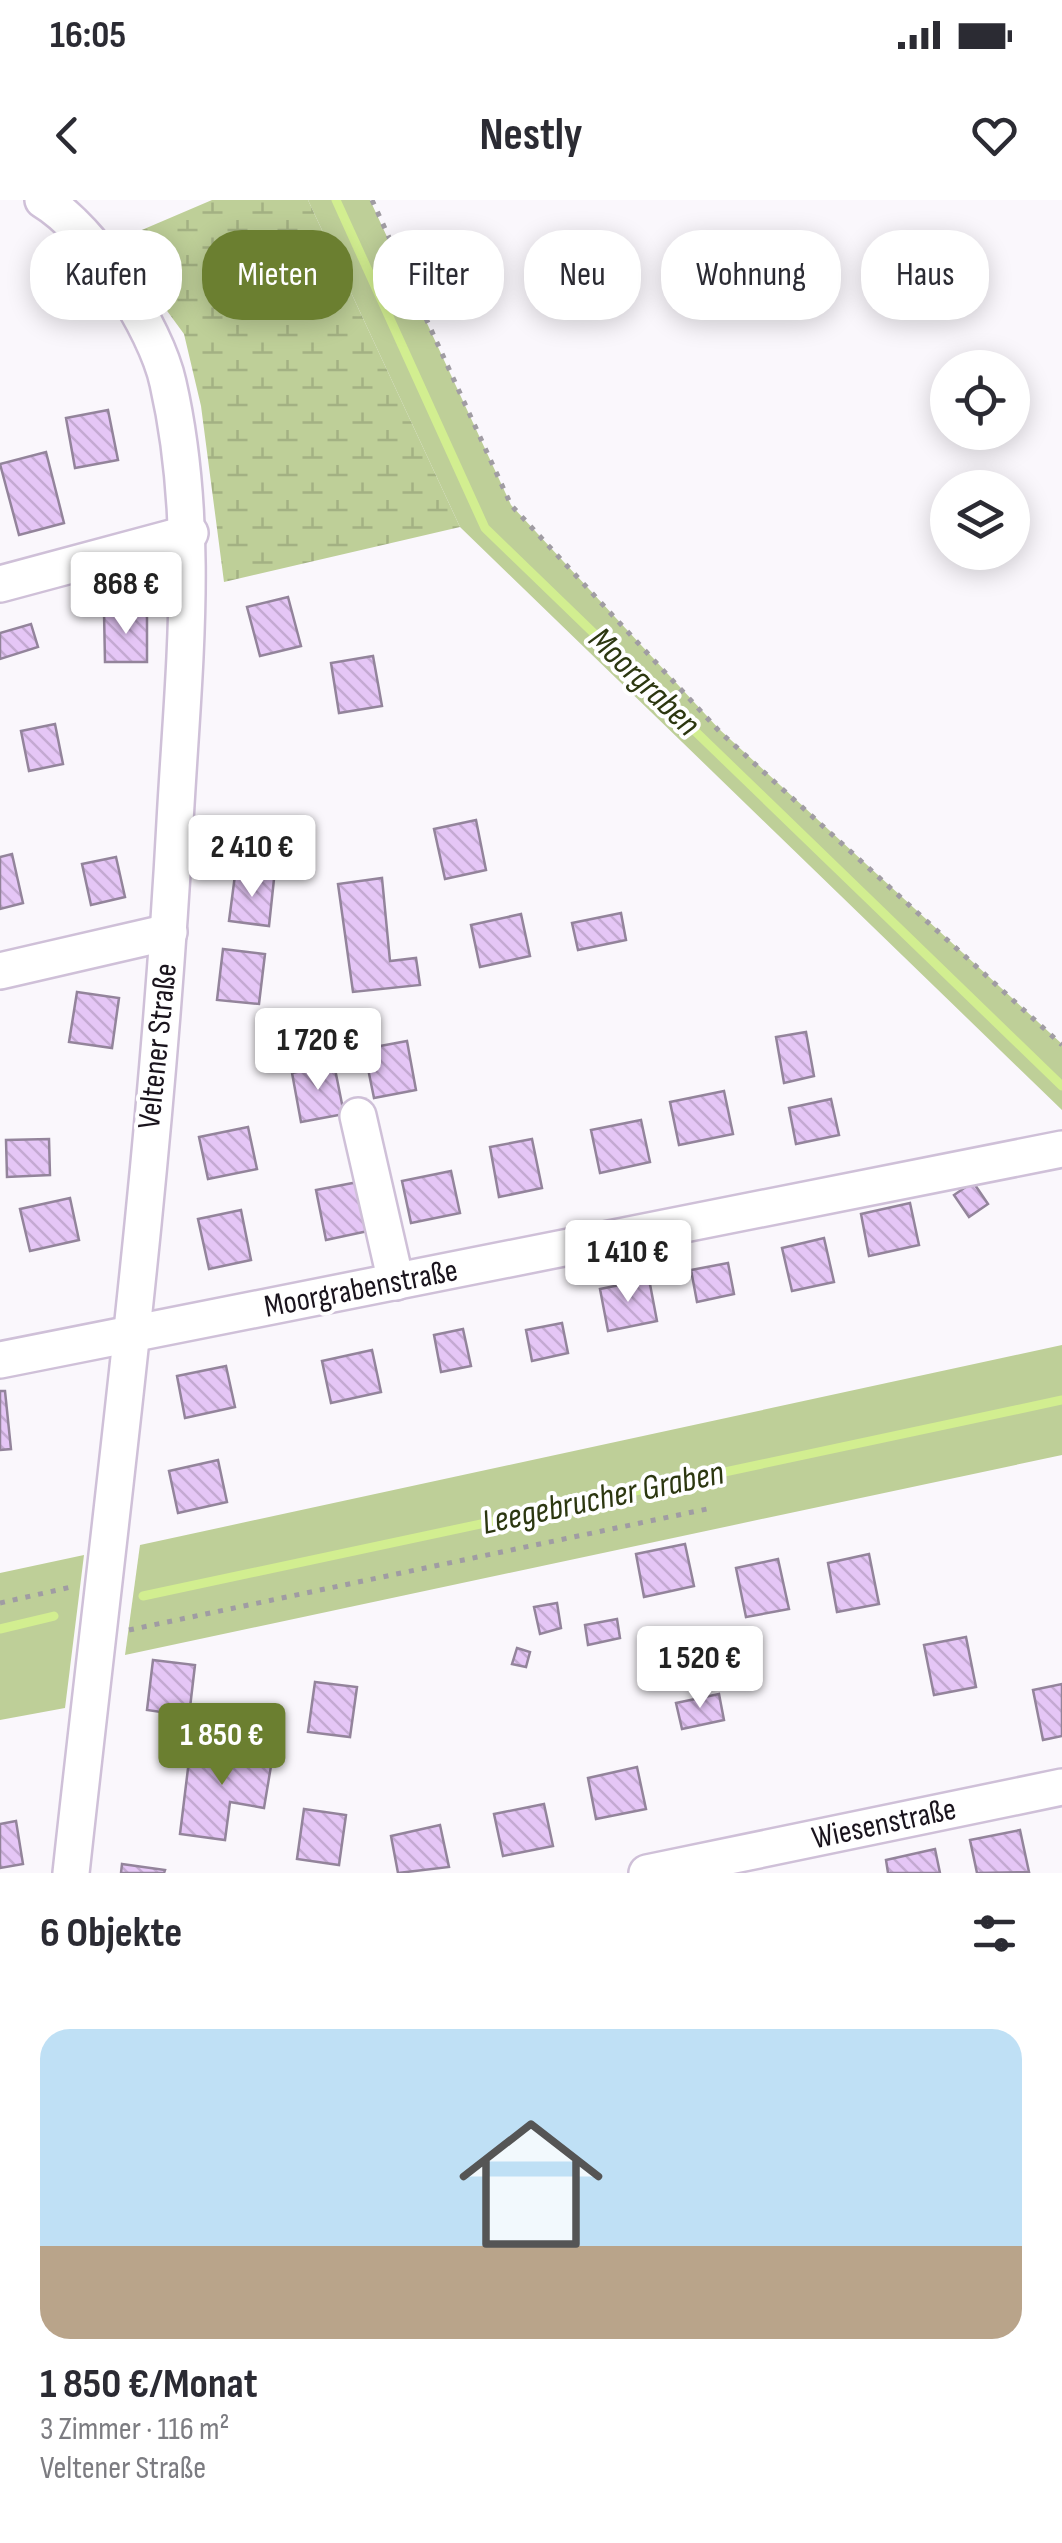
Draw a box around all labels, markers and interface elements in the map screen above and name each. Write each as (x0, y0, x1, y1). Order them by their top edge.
text: 16:05 (50, 13, 126, 58)
icon: back (40, 108, 95, 163)
text: Nestly (479, 108, 583, 163)
icon: heart (967, 108, 1022, 163)
chip: Kaufen (30, 230, 182, 320)
chip: Mieten (202, 230, 353, 320)
chip: Filter (373, 230, 504, 320)
chip: Neu (524, 230, 641, 320)
chip: Wohnung (661, 230, 841, 320)
chip: Haus (861, 230, 989, 320)
map controls (930, 350, 1030, 570)
button: locate (930, 350, 1030, 450)
button: layers (930, 470, 1030, 570)
pin: 868 € (56, 552, 196, 637)
text: 868 € (93, 565, 159, 604)
water label: Moorgraben (579, 618, 709, 746)
pin: 2 410 € (160, 815, 344, 900)
text: 2 410 € (210, 828, 294, 867)
street label: Veltener Straße (130, 961, 186, 1131)
pin: 1 720 € (226, 1008, 410, 1093)
text: 1 720 € (277, 1021, 359, 1060)
pin: 1 410 € (536, 1220, 720, 1305)
text: 1 410 € (587, 1233, 669, 1272)
street label: Moorgrabenstraße (261, 1251, 461, 1327)
water label: Leegebrucher Graben (478, 1451, 728, 1545)
pin: 1 520 € (608, 1626, 792, 1711)
text: 1 520 € (659, 1639, 741, 1678)
pin: 1 850 € (130, 1703, 314, 1788)
text: 1 850 € (180, 1716, 264, 1755)
street label: Wiesenstraße (808, 1790, 960, 1858)
icon: filters (967, 1906, 1022, 1961)
text: 6 Objekte (40, 1908, 182, 1959)
icon: home (441, 2094, 621, 2274)
text: 1 850 €/Monat (40, 2359, 258, 2410)
text: 3 Zimmer · 116 m² (40, 2410, 229, 2449)
text: Veltener Straße (40, 2449, 206, 2488)

